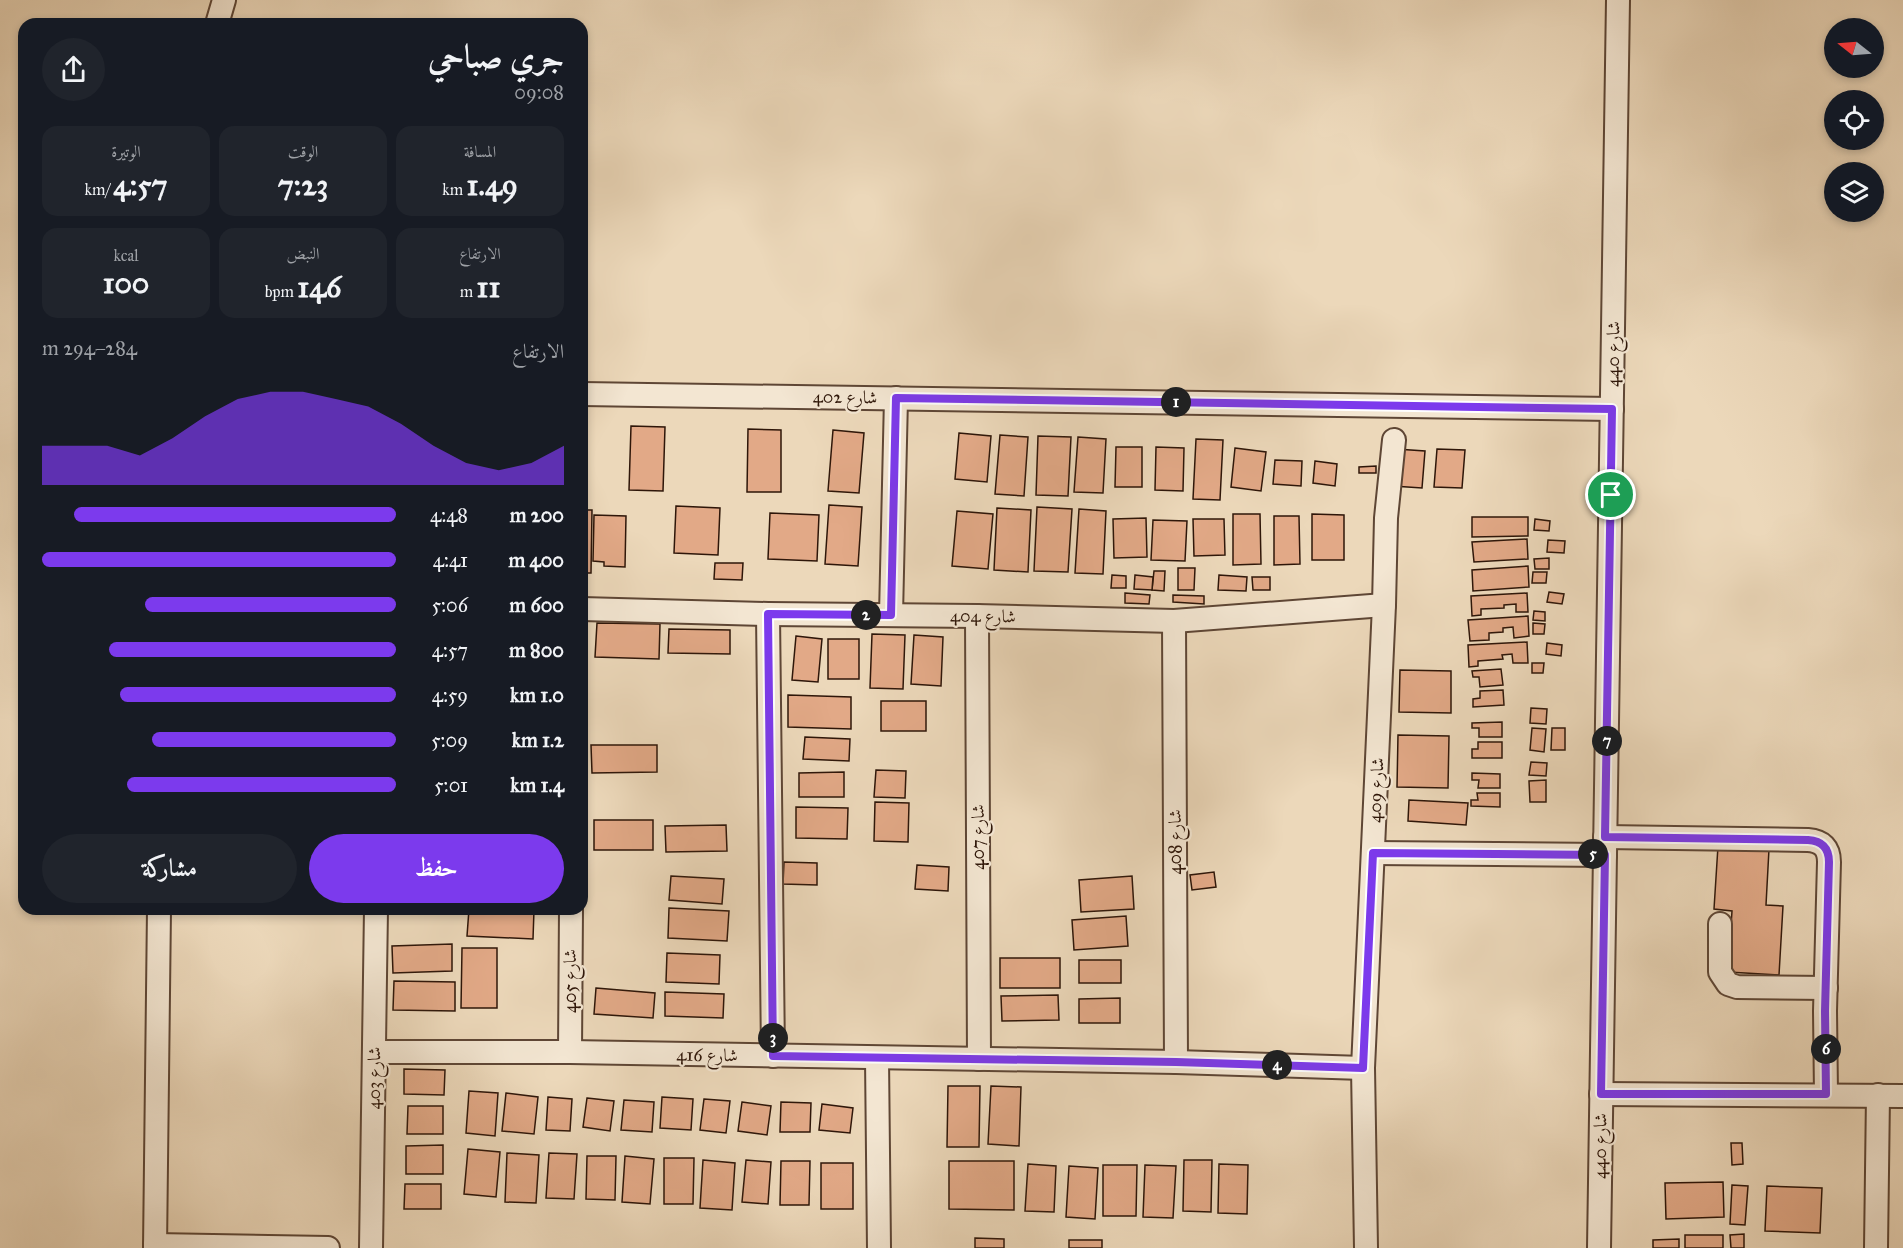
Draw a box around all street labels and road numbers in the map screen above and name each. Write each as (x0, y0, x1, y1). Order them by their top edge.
street label: شارع 440 (1601, 321, 1629, 387)
street label: شارع 402 (812, 385, 877, 413)
street label: شارع 404 (950, 604, 1016, 632)
street label: شارع 409 (1363, 757, 1393, 823)
street label: شارع 407 (967, 804, 993, 870)
street label: شارع 408 (1164, 809, 1190, 875)
street label: شارع 405 (559, 949, 585, 1013)
street label: شارع 416 (676, 1043, 738, 1071)
street label: شارع 403 (362, 1046, 390, 1110)
street label: شارع 440 (1588, 1113, 1616, 1179)

